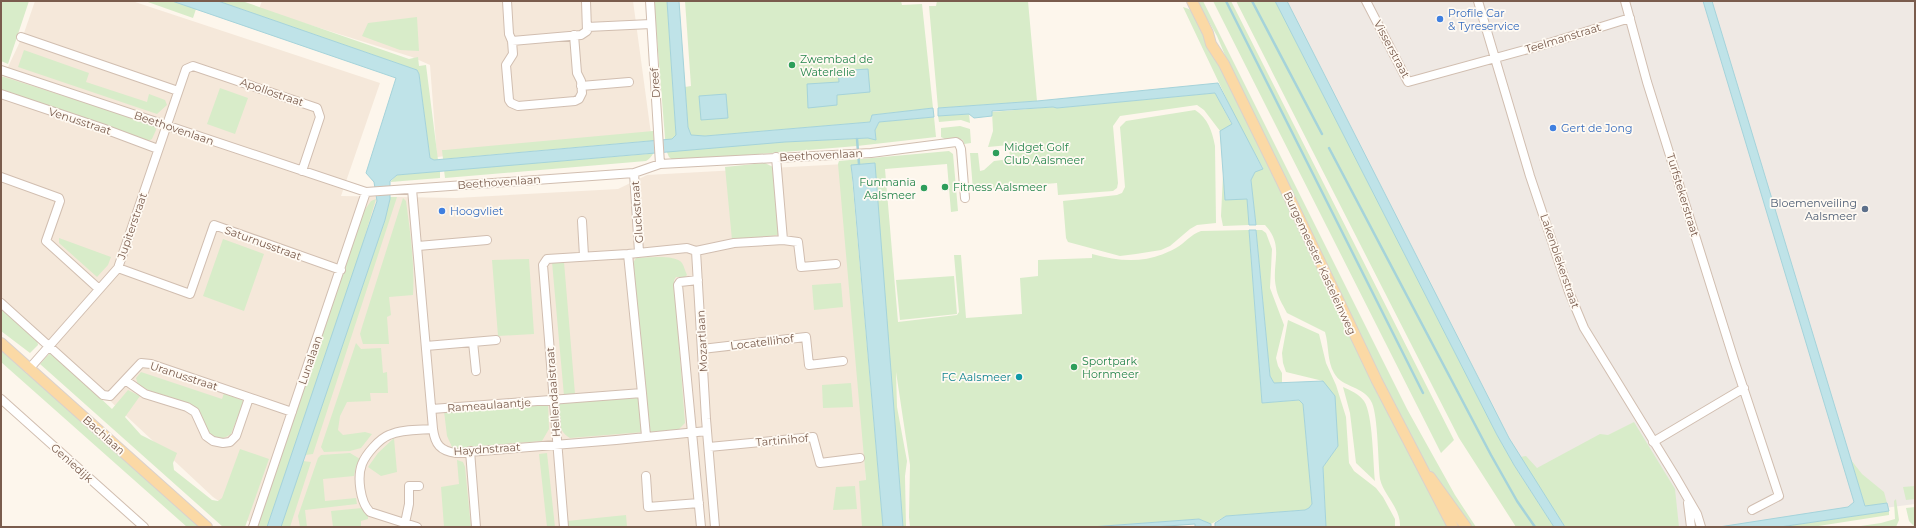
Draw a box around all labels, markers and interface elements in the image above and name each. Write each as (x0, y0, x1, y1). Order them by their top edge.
place label: Profile Car & Tyreservice (1448, 6, 1520, 33)
marker: Profile Car & Tyreservice (1435, 14, 1445, 24)
street label: Visserstraat (1371, 18, 1413, 81)
street label: Teelmanstraat (1523, 20, 1603, 56)
place label: Zwembad de Waterlelie (800, 52, 874, 79)
marker: Zwembad de Waterlelie (787, 60, 797, 70)
street label: Dreef (647, 66, 663, 99)
street label: Apollostraat (238, 75, 306, 110)
street label: Venusstraat (47, 104, 114, 138)
street label: Beethovenlaan (132, 108, 216, 148)
place label: Gert de Jong (1561, 121, 1632, 135)
marker: Gert de Jong (1548, 123, 1558, 133)
place label: Midget Golf Club Aalsmeer (1004, 140, 1085, 167)
street label: Beethovenlaan (779, 146, 863, 164)
marker: Midget Golf Club Aalsmeer (991, 148, 1001, 158)
street label: Turfstekerstraat (1664, 152, 1703, 239)
street label: Beethovenlaan (457, 172, 541, 192)
place label: Funmania Aalsmeer (859, 175, 916, 202)
street label: Gluckstraat (628, 180, 646, 244)
place label: Fitness Aalsmeer (953, 180, 1047, 194)
marker: Fitness Aalsmeer (940, 182, 950, 192)
marker: Funmania Aalsmeer (919, 183, 929, 193)
street label: Burgemeester Kasteleinweg (1281, 189, 1359, 337)
street label: Jupiterstraat (114, 190, 150, 262)
place label: Bloemenveiling Aalsmeer (1770, 196, 1857, 223)
place label: Hoogvliet (450, 204, 504, 218)
marker: Bloemenveiling Aalsmeer (1860, 204, 1870, 214)
marker: Hoogvliet (437, 206, 447, 216)
street label: Lakenblekerstraat (1537, 212, 1583, 311)
street label: Saturnusstraat (223, 223, 304, 264)
street label: Mozartlaan (693, 310, 711, 372)
street label: Locatellihof (729, 331, 796, 353)
street label: Lunalaan (295, 334, 325, 386)
street label: Hellendaalstraat (543, 346, 563, 437)
place label: Sportpark Hornmeer (1082, 354, 1139, 381)
street label: Uranusstraat (148, 358, 220, 394)
marker: Sportpark Hornmeer (1069, 362, 1079, 372)
place label: FC Aalsmeer (941, 370, 1011, 384)
marker: FC Aalsmeer (1014, 372, 1024, 382)
street label: Rameaulaantje (447, 395, 532, 415)
street label: Bachlaan (80, 412, 128, 458)
street label: Tartinihof (755, 431, 810, 449)
street label: Geniedijk (48, 440, 96, 486)
street label: Haydnstraat (453, 440, 522, 458)

